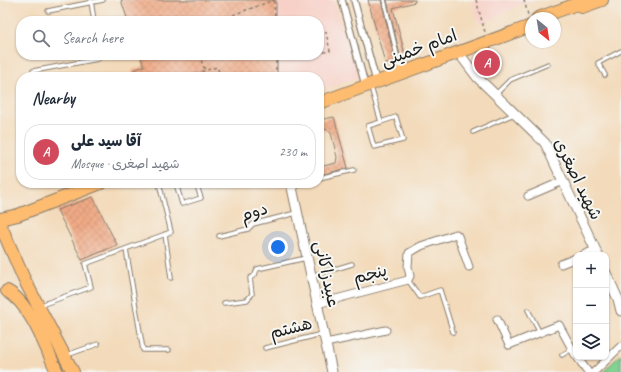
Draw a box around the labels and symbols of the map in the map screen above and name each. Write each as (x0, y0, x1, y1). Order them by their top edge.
north arrow (525, 12, 561, 48)
street label: امام خمینی (378, 25, 461, 73)
pin: A (474, 48, 500, 78)
street label: شهید اصغری (549, 135, 607, 223)
street label: دوم (238, 198, 271, 229)
your location (268, 237, 288, 257)
street label: عبیدزاکانی (310, 239, 344, 309)
street label: پنجم (351, 259, 390, 291)
street label: هشتم (268, 313, 315, 345)

